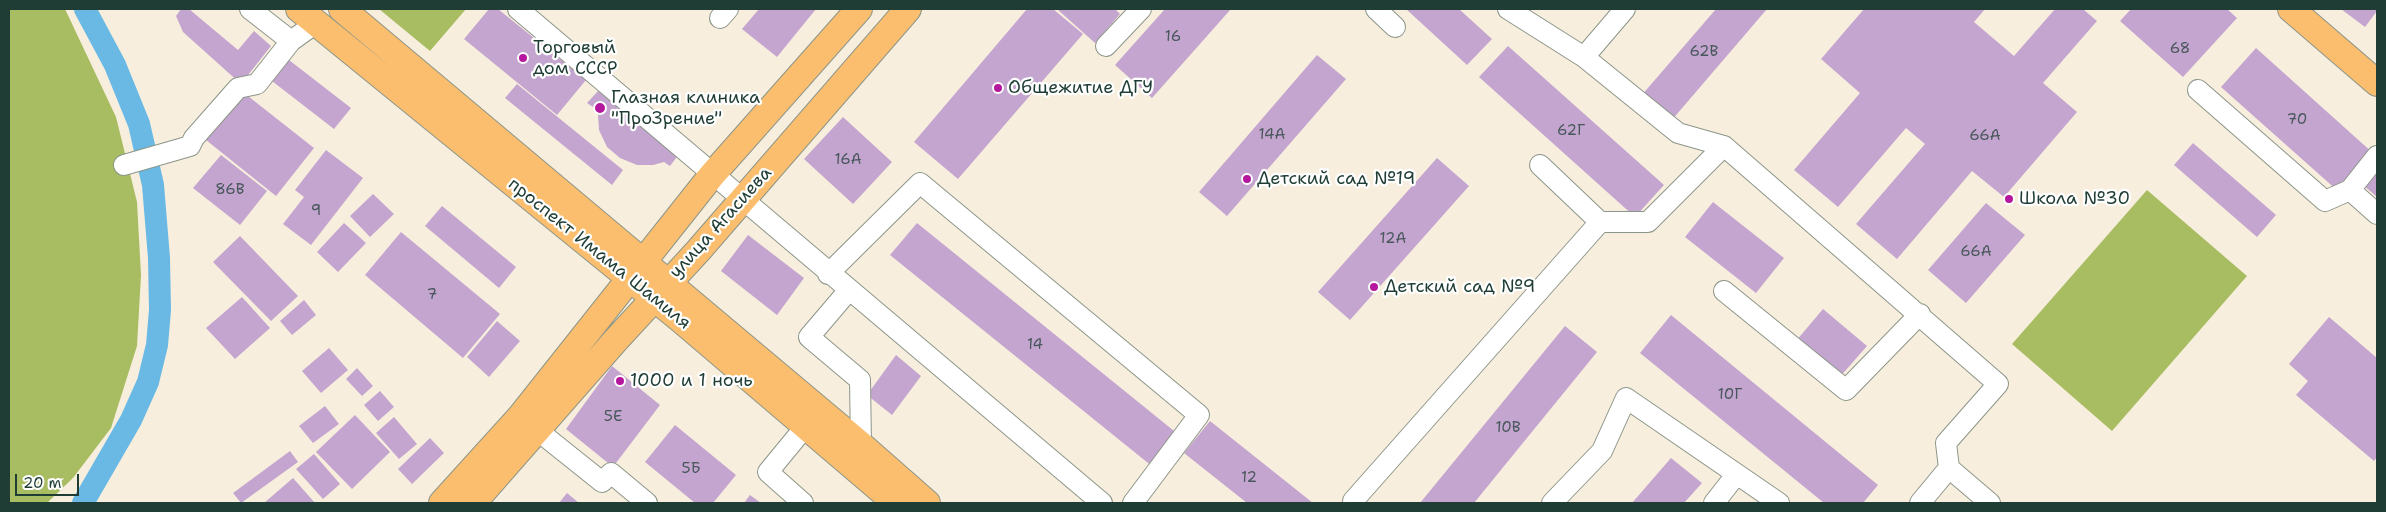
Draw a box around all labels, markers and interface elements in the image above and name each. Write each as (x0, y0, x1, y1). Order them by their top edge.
house number: 16 (1165, 28, 1181, 46)
place label: Торговый дом СССР (533, 37, 617, 80)
house number: 68 (2170, 40, 2190, 58)
house number: 62В (1690, 43, 1718, 61)
marker: Торговый дом СССР (517, 52, 529, 64)
place label: Общежитие ДГУ (1008, 77, 1153, 99)
marker: Общежитие ДГУ (992, 82, 1004, 94)
place label: Глазная клиника "ПроЗрение" (611, 87, 760, 130)
marker: Глазная клиника "ПроЗрение" (593, 101, 607, 115)
house number: 70 (2287, 111, 2307, 129)
house number: 62Г (1557, 122, 1585, 140)
house number: 14А (1259, 126, 1285, 144)
house number: 66А (1969, 127, 2001, 145)
house number: 16А (834, 151, 862, 169)
street label: улица Агасиева (665, 163, 777, 283)
place label: Детский сад №19 (1257, 168, 1415, 190)
marker: Детский сад №19 (1241, 173, 1253, 185)
street label: проспект Имама Шамиля (503, 174, 695, 334)
house number: 86В (215, 181, 245, 199)
place label: Школа №30 (2019, 188, 2130, 210)
marker: Школа №30 (2003, 193, 2015, 205)
house number: 9 (311, 202, 321, 220)
house number: 12А (1380, 230, 1406, 248)
house number: 66А (1960, 243, 1992, 261)
place label: Детский сад №9 (1384, 276, 1535, 298)
marker: Детский сад №9 (1368, 281, 1380, 293)
house number: 7 (427, 286, 437, 304)
house number: 14 (1027, 336, 1043, 354)
place label: 1000 и 1 ночь (630, 370, 753, 392)
marker: 1000 и 1 ночь (614, 375, 626, 387)
house number: 10Г (1718, 386, 1742, 404)
house number: 5Е (604, 408, 622, 426)
house number: 10В (1495, 419, 1521, 437)
house number: 5Б (681, 460, 701, 478)
scale bar (18, 464, 81, 496)
house number: 12 (1241, 469, 1257, 487)
text: 20 m (23, 473, 62, 493)

